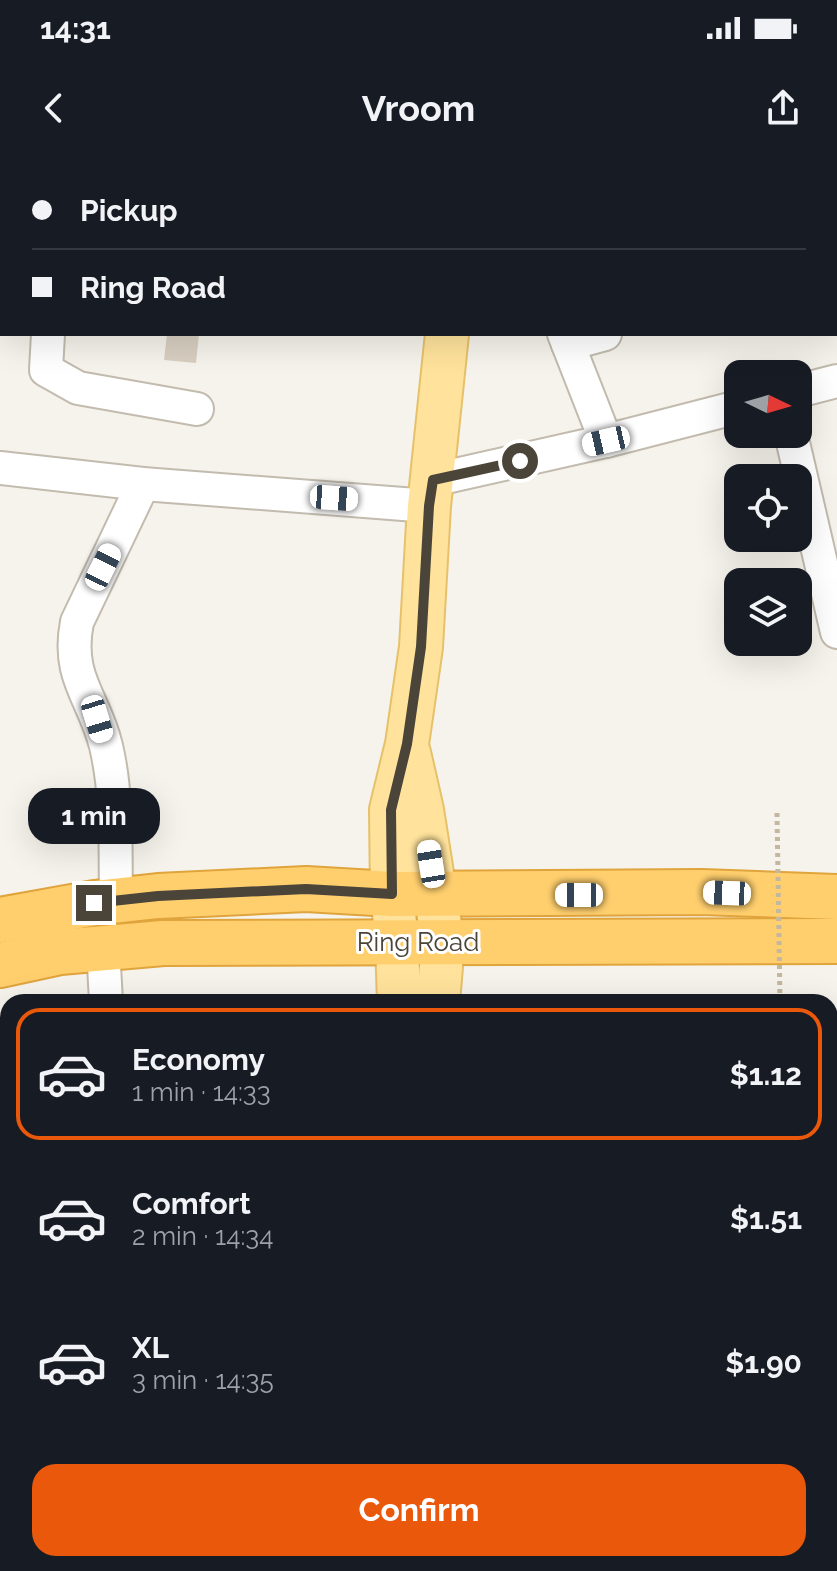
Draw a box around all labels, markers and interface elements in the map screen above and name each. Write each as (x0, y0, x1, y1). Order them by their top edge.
text: 14:31 (40, 11, 111, 46)
icon: back (32, 86, 76, 130)
icon: share (761, 86, 805, 130)
text: Vroom (362, 87, 475, 129)
text: Pickup (80, 193, 178, 228)
text: Ring Road (80, 270, 226, 305)
north arrow (724, 360, 812, 448)
map controls (724, 360, 812, 656)
car (580, 424, 632, 458)
route start (502, 443, 538, 479)
button: locate (724, 464, 812, 552)
car (309, 484, 359, 512)
car (82, 540, 124, 594)
button: layers (724, 568, 812, 656)
car (79, 693, 115, 745)
callout: 1 min (28, 787, 160, 843)
text: 1 min (61, 801, 127, 831)
car (415, 838, 447, 890)
car (703, 880, 751, 906)
car (555, 883, 603, 907)
route end (76, 885, 112, 921)
street label: Ring Road (357, 927, 479, 957)
icon: car (36, 1038, 108, 1110)
text: Economy (132, 1042, 265, 1077)
text: $1.12 (730, 1057, 802, 1092)
text: 1 min · 14:33 (132, 1077, 271, 1107)
icon: car (36, 1182, 108, 1254)
text: Comfort (132, 1186, 251, 1221)
text: $1.51 (730, 1201, 802, 1236)
text: 2 min · 14:34 (132, 1221, 273, 1251)
icon: car (36, 1326, 108, 1398)
text: XL (132, 1330, 169, 1365)
text: $1.90 (725, 1345, 802, 1380)
text: 3 min · 14:35 (132, 1365, 274, 1395)
button: Confirm (32, 1464, 806, 1556)

